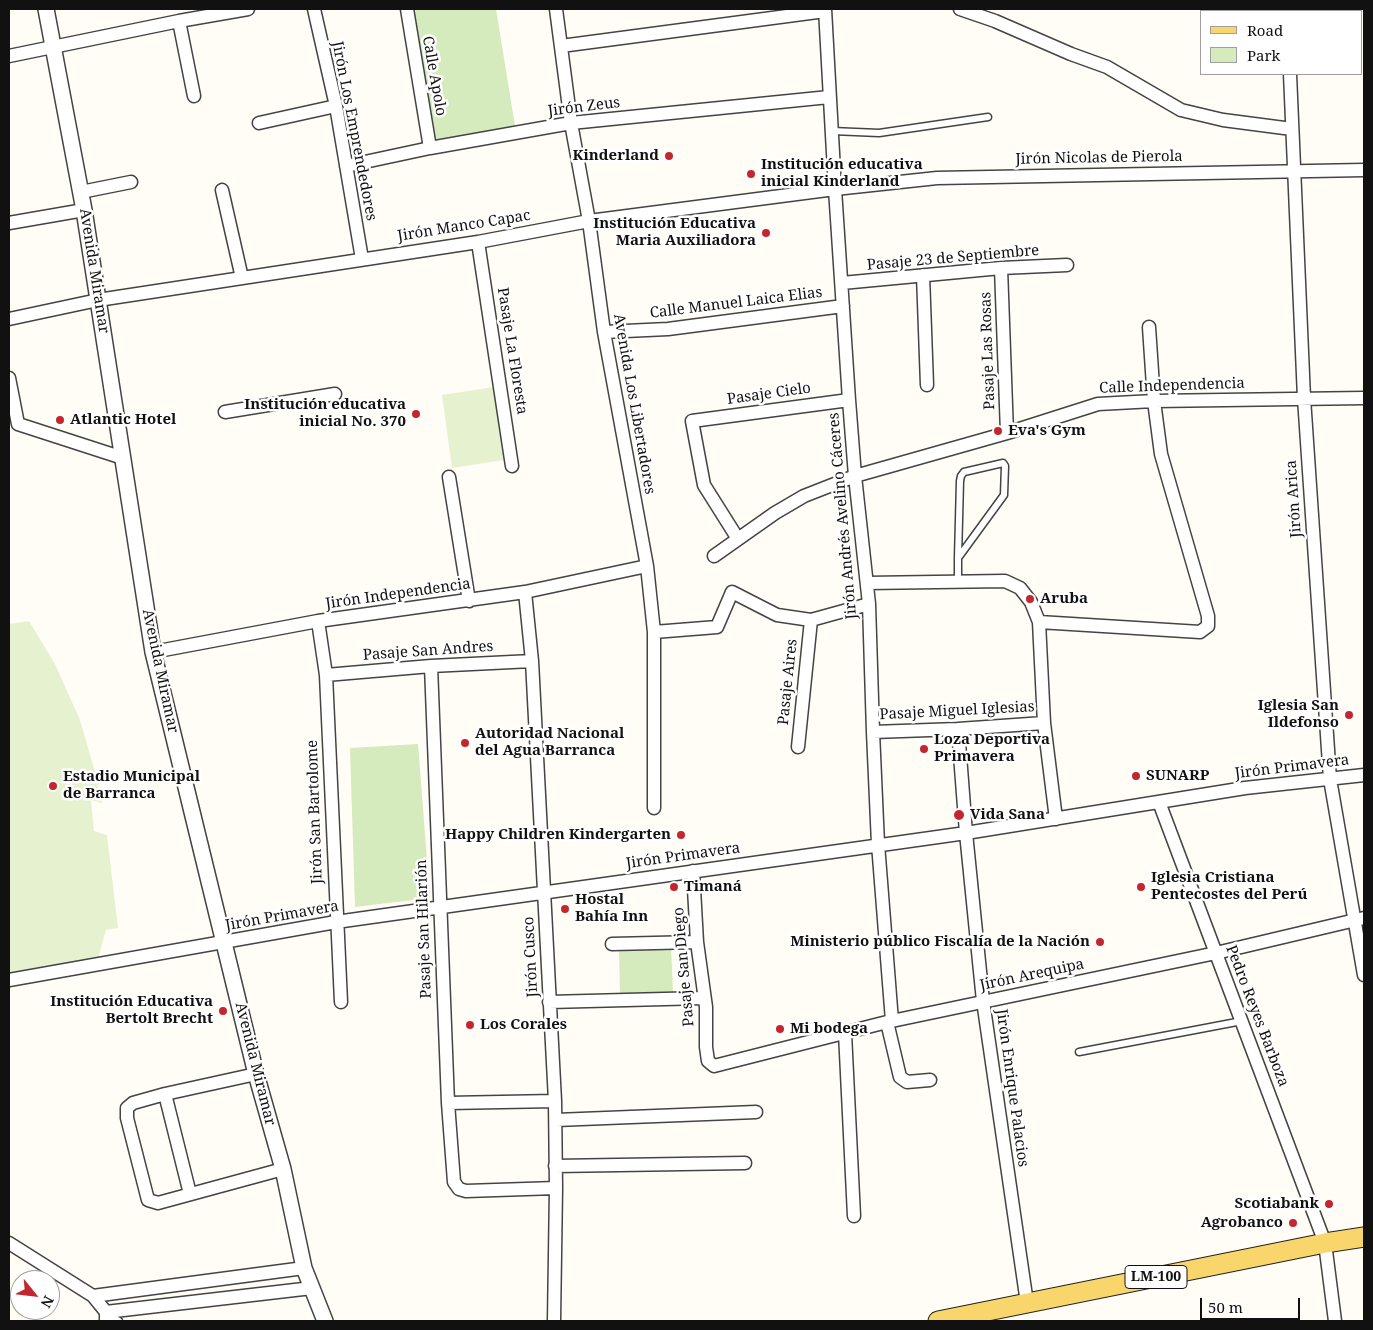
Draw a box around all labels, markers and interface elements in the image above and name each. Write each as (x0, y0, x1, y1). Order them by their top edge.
legend (1200, 10, 1363, 75)
text: Road (1247, 20, 1283, 40)
street label: Calle Apolo (418, 35, 450, 117)
street label: Jirón Los Emprendedores (328, 40, 380, 222)
text: Park (1247, 45, 1280, 65)
street label: Jirón Zeus (547, 94, 621, 120)
place label: Kinderland (573, 147, 659, 165)
street label: Jirón Nicolas de Pierola (1015, 148, 1183, 168)
marker: Kinderland (663, 150, 675, 162)
place label: Institución educativa inicial Kinderland (761, 156, 923, 191)
marker: Institución educativa inicial Kinderland (745, 168, 757, 180)
street label: Avenida Miramar (75, 207, 113, 335)
street label: Jirón Manco Capac (396, 207, 532, 245)
place label: Institución Educativa Maria Auxiliadora (593, 215, 756, 250)
marker: Institución Educativa Maria Auxiliadora (760, 227, 772, 239)
street label: Pasaje 23 de Septiembre (866, 241, 1040, 275)
street label: Calle Manuel Laica Elias (649, 283, 823, 323)
street label: Pasaje La Floresta (493, 286, 531, 416)
street label: Pasaje Las Rosas (977, 292, 999, 410)
street label: Avenida Los Libertadores (609, 312, 659, 496)
street label: Calle Independencia (1099, 374, 1245, 398)
street label: Pasaje Cielo (726, 379, 812, 409)
place label: Institución educativa inicial No. 370 (244, 396, 406, 431)
marker: Institución educativa inicial No. 370 (410, 408, 422, 420)
place label: Atlantic Hotel (70, 411, 176, 429)
street label: Jirón Andrés Avelino Cáceres (825, 412, 861, 620)
marker: Atlantic Hotel (54, 414, 66, 426)
place label: Eva's Gym (1008, 422, 1086, 440)
marker: Eva's Gym (992, 425, 1004, 437)
street label: Jirón Arica (1282, 460, 1306, 538)
street label: Jirón Independencia (324, 575, 472, 613)
place label: Aruba (1040, 590, 1088, 608)
marker: Aruba (1024, 593, 1036, 605)
street label: Avenida Miramar (138, 607, 182, 735)
street label: Pasaje San Andres (362, 637, 494, 665)
street label: Pasaje Aires (775, 638, 801, 726)
place label: Iglesia San Ildefonso (1258, 697, 1339, 732)
street label: Pasaje Miguel Iglesias (879, 698, 1035, 724)
marker: Iglesia San Ildefonso (1343, 709, 1355, 721)
place label: Autoridad Nacional del Agua Barranca (475, 725, 624, 760)
place label: Loza Deportiva Primavera (934, 731, 1050, 766)
marker: Autoridad Nacional del Agua Barranca (459, 737, 471, 749)
street label: Jirón San Bartolome (303, 740, 327, 884)
marker: Loza Deportiva Primavera (918, 743, 930, 755)
street label: Jirón Primavera (1234, 751, 1350, 783)
place label: SUNARP (1146, 767, 1209, 785)
place label: Estadio Municipal de Barranca (63, 768, 200, 803)
marker: SUNARP (1130, 770, 1142, 782)
marker: Estadio Municipal de Barranca (47, 780, 59, 792)
place label: Vida Sana (970, 806, 1045, 824)
marker: Vida Sana (952, 808, 966, 822)
place label: Happy Children Kindergarten (445, 826, 671, 844)
marker: Happy Children Kindergarten (675, 829, 687, 841)
street label: Jirón Primavera (625, 839, 741, 873)
street label: Pasaje San Hilarión (413, 859, 435, 999)
place label: Iglesia Cristiana Pentecostes del Perú (1151, 869, 1307, 904)
place label: Timaná (684, 878, 742, 896)
marker: Timaná (668, 881, 680, 893)
marker: Iglesia Cristiana Pentecostes del Perú (1135, 881, 1147, 893)
place label: Hostal Bahía Inn (575, 891, 648, 926)
street label: Jirón Primavera (224, 897, 340, 935)
marker: Hostal Bahía Inn (559, 903, 571, 915)
street label: Pasaje San Diego (670, 907, 698, 1027)
street label: Jirón Cusco (520, 916, 542, 998)
place label: Ministerio público Fiscalía de la Nación (790, 933, 1090, 951)
marker: Ministerio público Fiscalía de la Nación (1094, 936, 1106, 948)
street label: Pedro Reyes Barboza (1222, 943, 1292, 1089)
street label: Jirón Arequipa (978, 955, 1086, 995)
place label: Institución Educativa Bertolt Brecht (50, 993, 213, 1028)
street label: Avenida Miramar (231, 1001, 279, 1127)
marker: Institución Educativa Bertolt Brecht (217, 1005, 229, 1017)
street label: Jirón Enrique Palacios (992, 1008, 1032, 1168)
place label: Los Corales (480, 1016, 567, 1034)
marker: Los Corales (464, 1019, 476, 1031)
place label: Mi bodega (790, 1020, 868, 1038)
marker: Mi bodega (774, 1023, 786, 1035)
place label: Scotiabank (1235, 1195, 1319, 1213)
marker: Scotiabank (1323, 1198, 1335, 1210)
place label: Agrobanco (1201, 1214, 1283, 1232)
marker: Agrobanco (1287, 1217, 1299, 1229)
road number: LM-100 (1125, 1266, 1187, 1288)
north arrow (10, 1270, 60, 1320)
scale bar (1203, 1288, 1303, 1320)
text: N (37, 1293, 59, 1311)
text: 50 m (1208, 1297, 1243, 1317)

